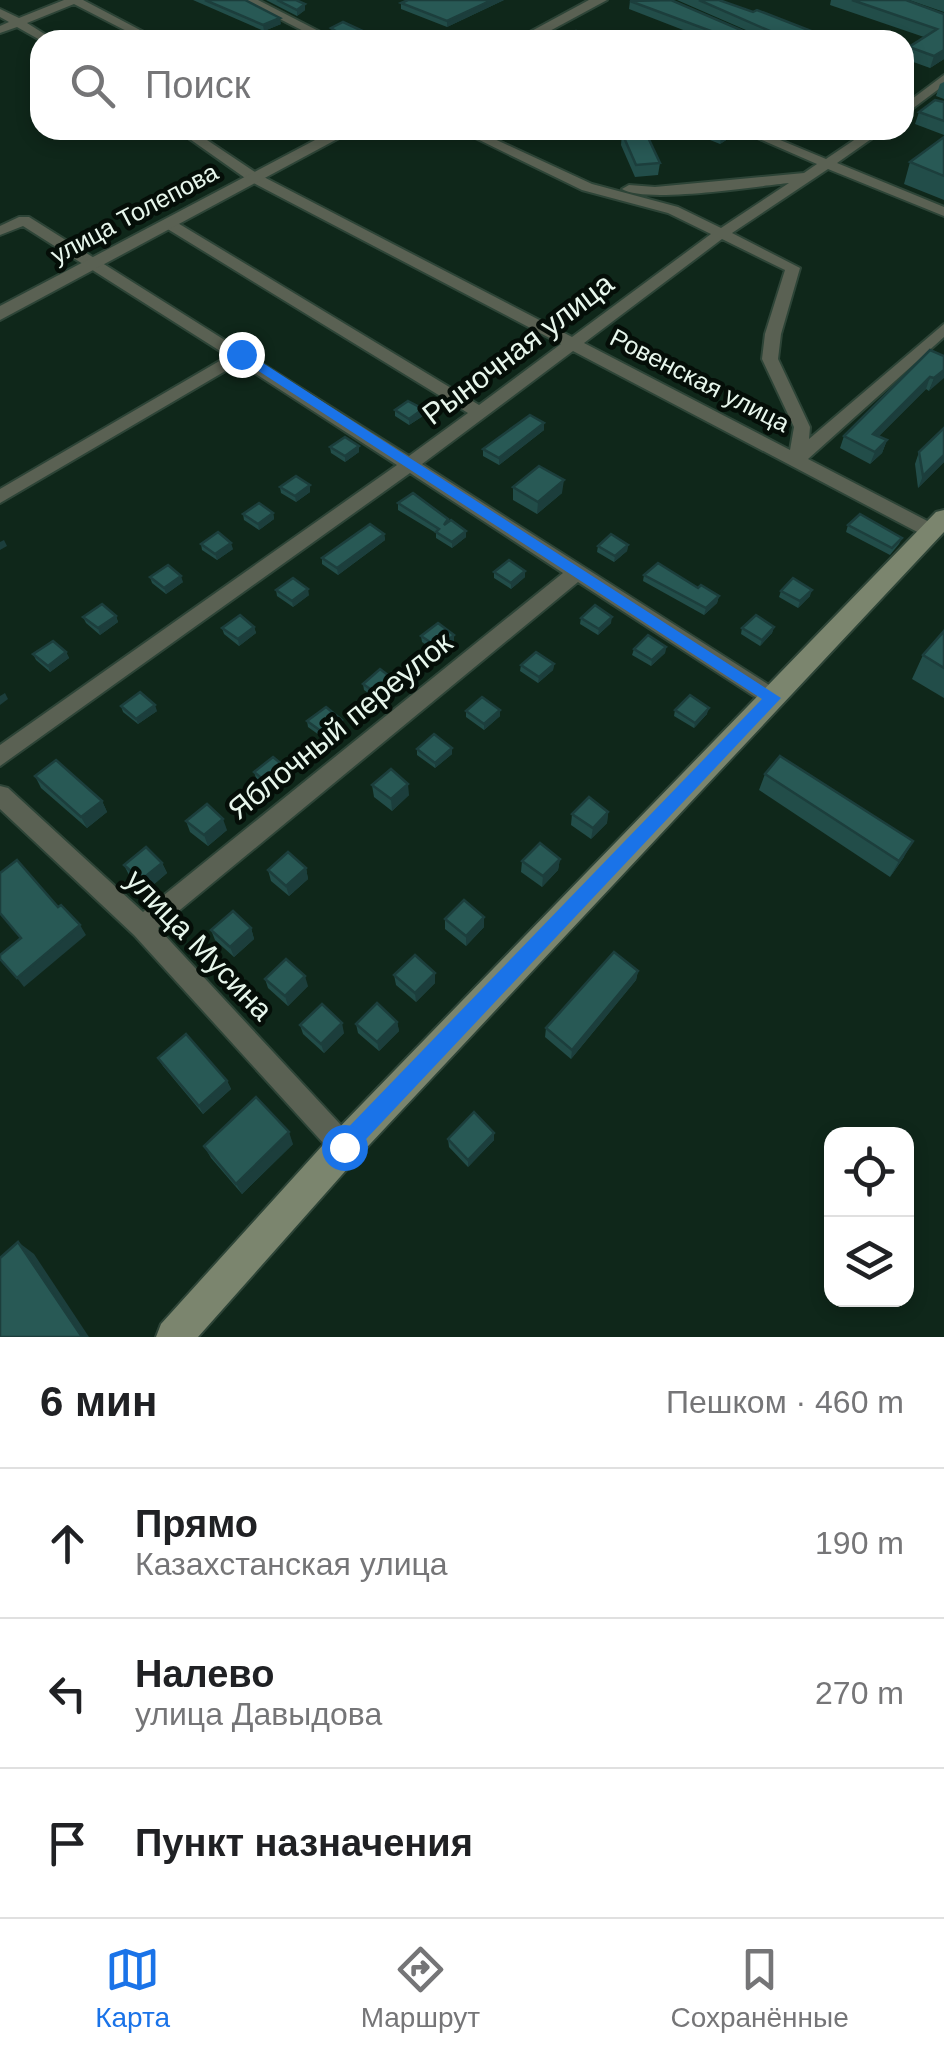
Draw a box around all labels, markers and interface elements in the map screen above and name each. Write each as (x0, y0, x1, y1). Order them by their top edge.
search box (30, 30, 914, 140)
icon: search (65, 58, 120, 113)
text: Поиск (145, 64, 250, 106)
street label: улица Толепова (46, 157, 222, 269)
street label: Рыночная улица (416, 266, 620, 431)
street label: Ровенская улица (606, 323, 794, 437)
route end (219, 332, 265, 378)
street label: Яблочный переулок (221, 625, 459, 826)
street label: улица Мусина (119, 863, 279, 1027)
route start (322, 1125, 368, 1171)
map controls (824, 1127, 914, 1307)
button: locate (824, 1127, 914, 1217)
button: layers (824, 1217, 914, 1307)
text: 6 мин (40, 1378, 157, 1425)
text: Пешком · 460 m (666, 1384, 904, 1420)
text: Прямо (135, 1503, 258, 1545)
icon: ahead (40, 1516, 95, 1571)
text: 190 m (815, 1525, 904, 1561)
text: Казахстанская улица (135, 1546, 448, 1582)
text: Налево (135, 1653, 274, 1695)
icon: left (40, 1666, 95, 1721)
text: 270 m (815, 1675, 904, 1711)
text: улица Давыдова (135, 1696, 382, 1732)
icon: arrive (40, 1816, 95, 1871)
text: Пункт назначения (135, 1822, 473, 1864)
tab: Карта (95, 1942, 170, 2034)
tab: Маршрут (361, 1942, 480, 2034)
tab: Сохранённые (670, 1942, 849, 2034)

